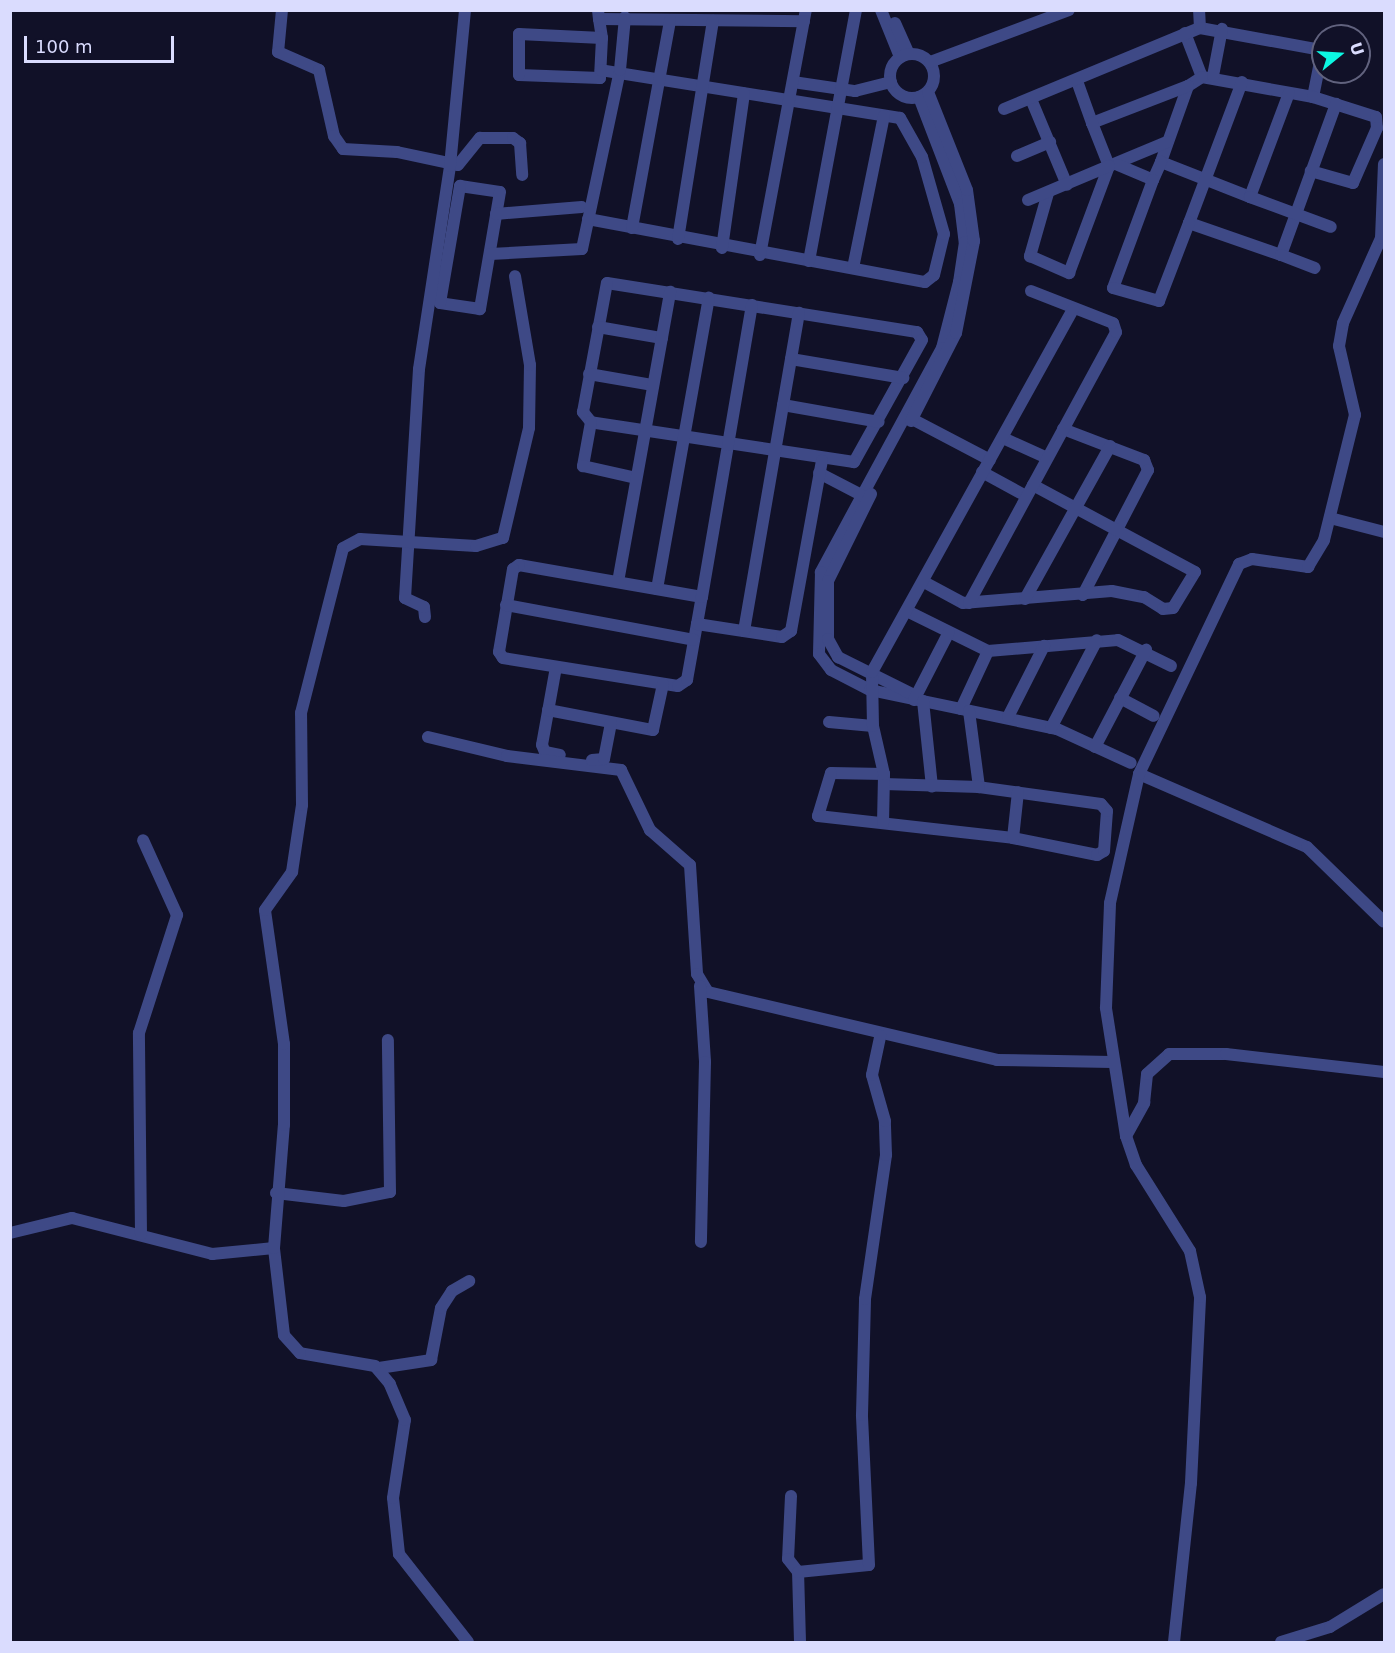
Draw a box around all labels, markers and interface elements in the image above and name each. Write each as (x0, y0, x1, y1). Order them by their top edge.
scale bar (27, 24, 177, 62)
north arrow (1311, 24, 1371, 84)
text: 100 m (35, 36, 93, 57)
text: U (1346, 40, 1368, 58)

